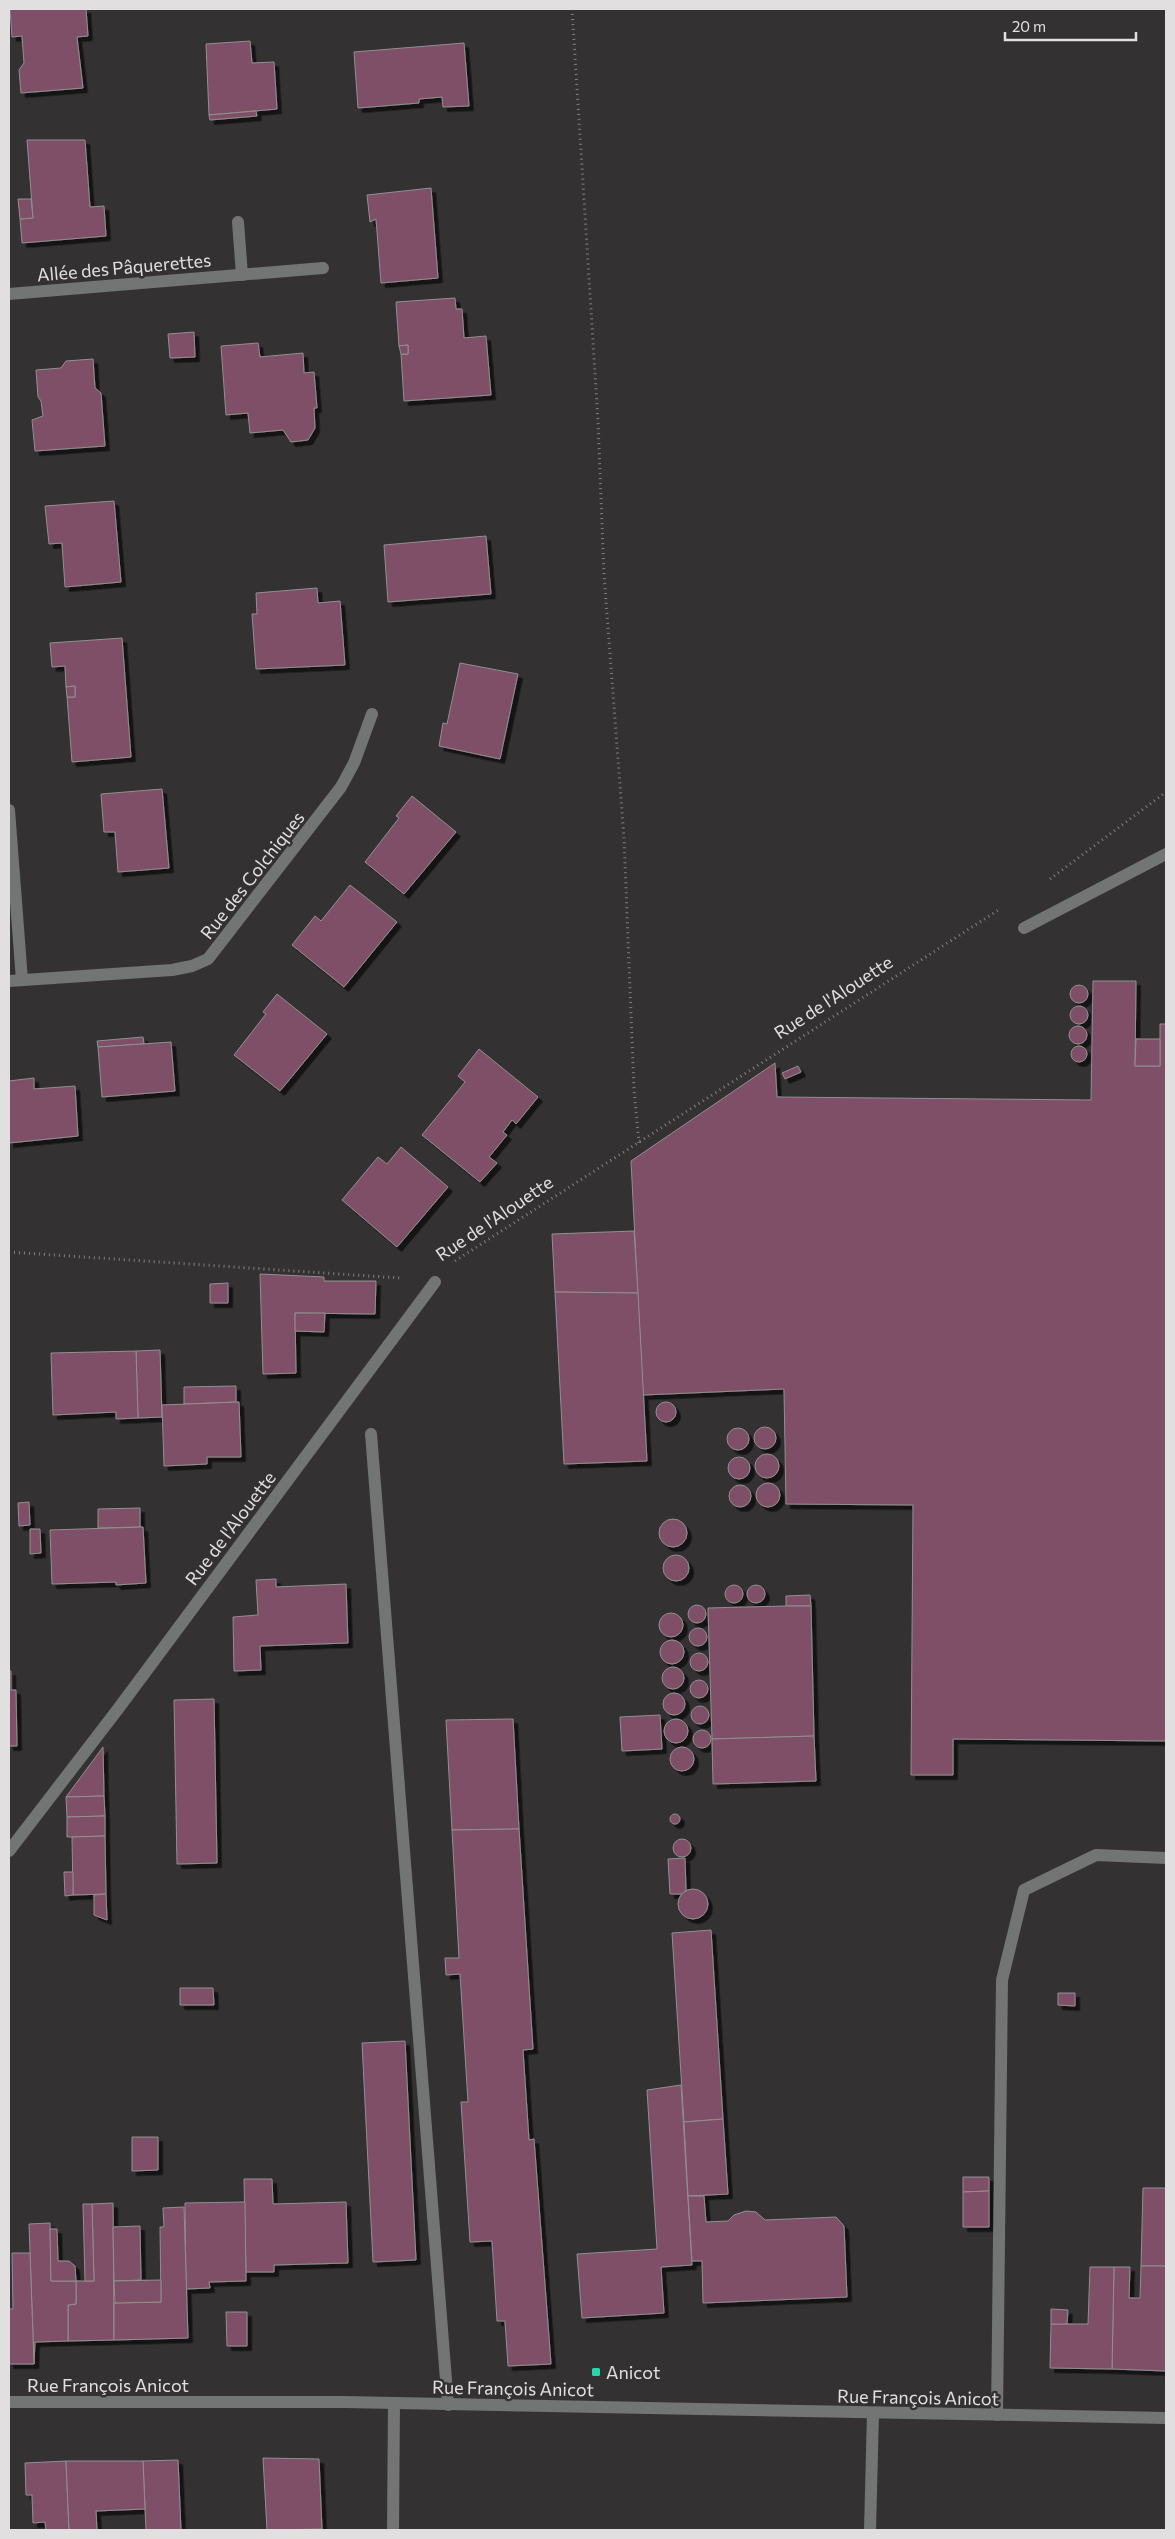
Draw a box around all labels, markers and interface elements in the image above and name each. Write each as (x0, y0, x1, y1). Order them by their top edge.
scale bar (1005, 10, 1136, 42)
text: 20 m (1012, 17, 1046, 35)
street label: Allée des Pâquerettes (36, 248, 212, 286)
street label: Rue des Colchiques (195, 807, 309, 943)
street label: Rue de l'Alouette (770, 951, 896, 1043)
street label: Rue de l'Alouette (431, 1171, 557, 1265)
street label: Rue de l'Alouette (180, 1467, 280, 1589)
place label: Anicot (606, 2361, 660, 2383)
marker: Anicot (590, 2366, 602, 2378)
street label: Rue François Anicot (27, 2374, 189, 2396)
street label: Rue François Anicot (432, 2376, 594, 2400)
street label: Rue François Anicot (837, 2385, 999, 2409)

